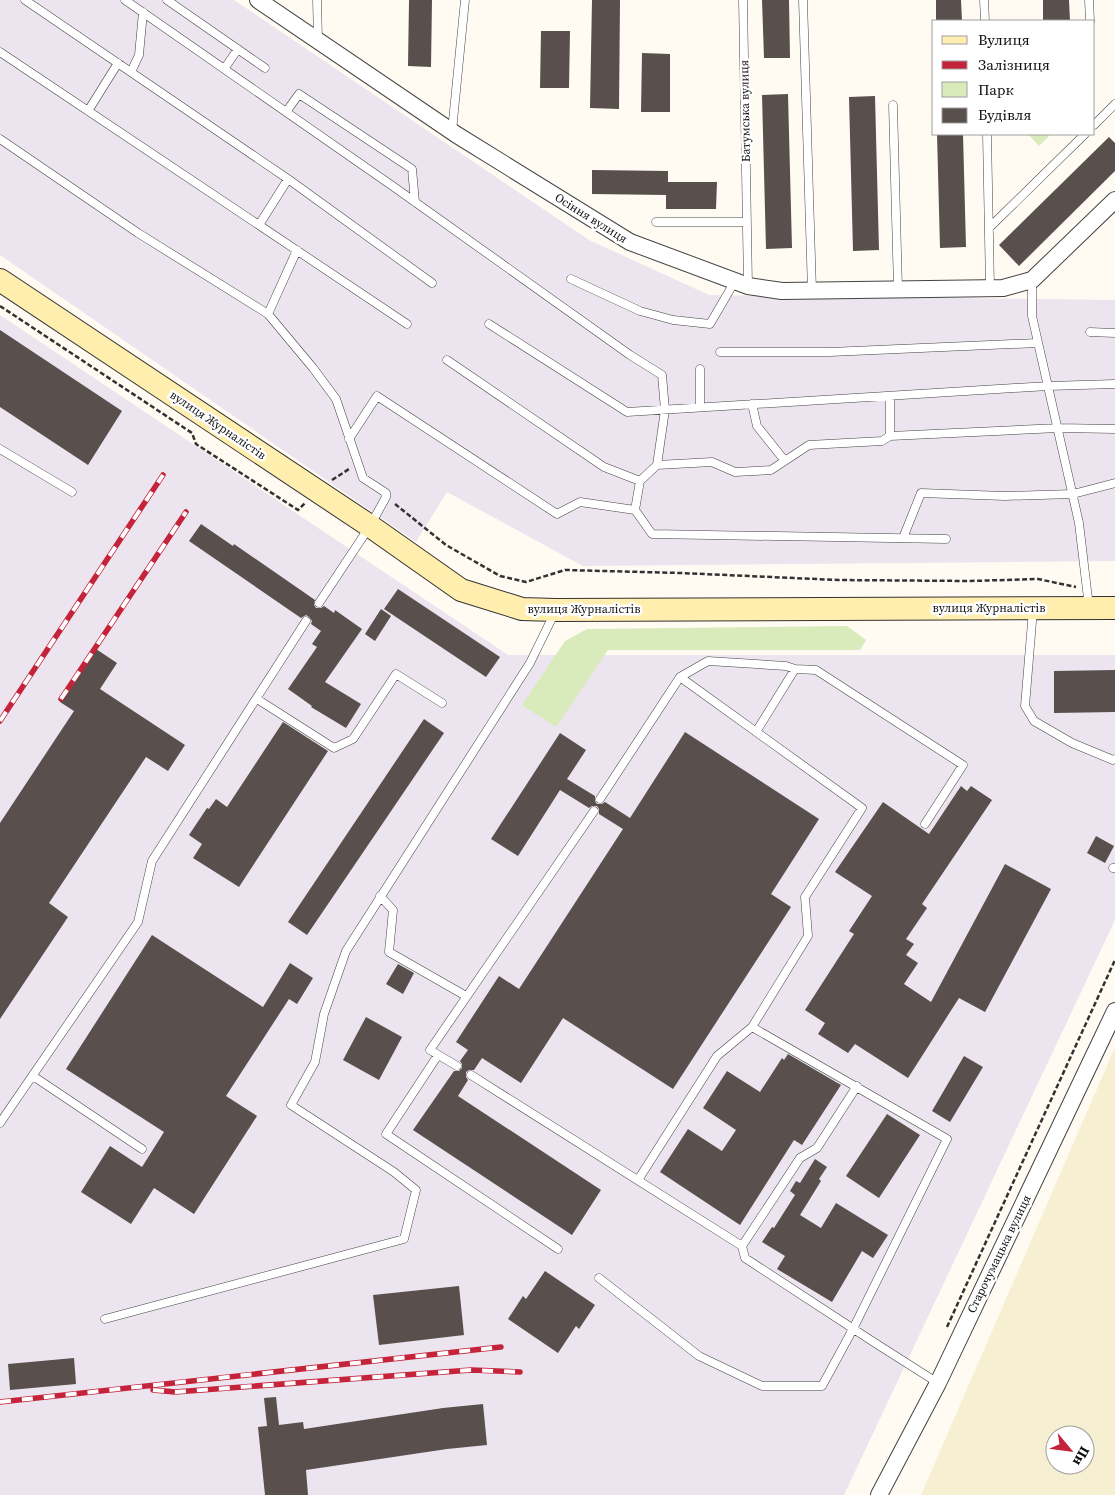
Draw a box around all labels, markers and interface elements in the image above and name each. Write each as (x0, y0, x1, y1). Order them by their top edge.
legend (932, 20, 1095, 135)
text: Вулиця (978, 29, 1030, 50)
text: Залізниця (978, 54, 1050, 75)
street label: Батумська вулиця (736, 60, 754, 162)
text: Парк (978, 79, 1014, 100)
text: Будівля (978, 104, 1031, 125)
street label: Осіння вулиця (552, 189, 630, 247)
street label: вулиця Журналістів (167, 387, 269, 463)
street label: вулиця Журналістів (933, 600, 1045, 616)
street label: вулиця Журналістів (528, 601, 640, 617)
street label: Старочумацька вулиця (963, 1192, 1035, 1316)
north arrow (1045, 1425, 1095, 1475)
text: Пн (1068, 1443, 1095, 1470)

